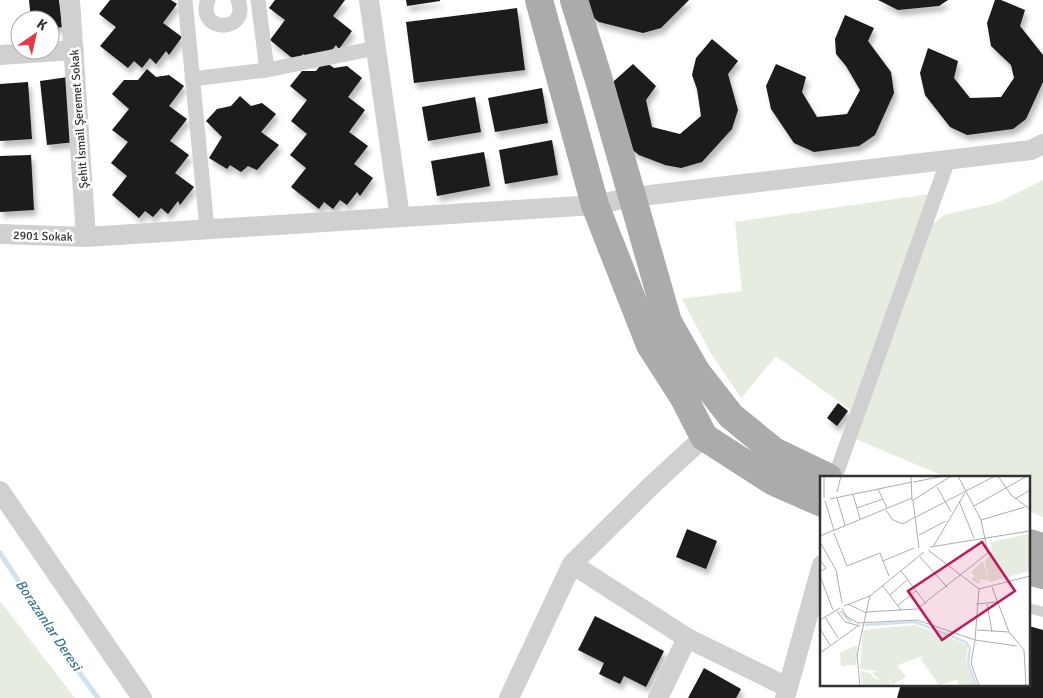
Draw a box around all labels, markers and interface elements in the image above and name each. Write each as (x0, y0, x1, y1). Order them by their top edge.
north arrow (10, 10, 60, 60)
text: K (34, 15, 51, 34)
street label: Şehit İsmail Şeremet Sokak (67, 49, 92, 189)
street label: 2901 Sokak (13, 228, 73, 245)
inset map (820, 476, 1030, 686)
water label: Borazanlar Deresi (12, 576, 86, 675)

